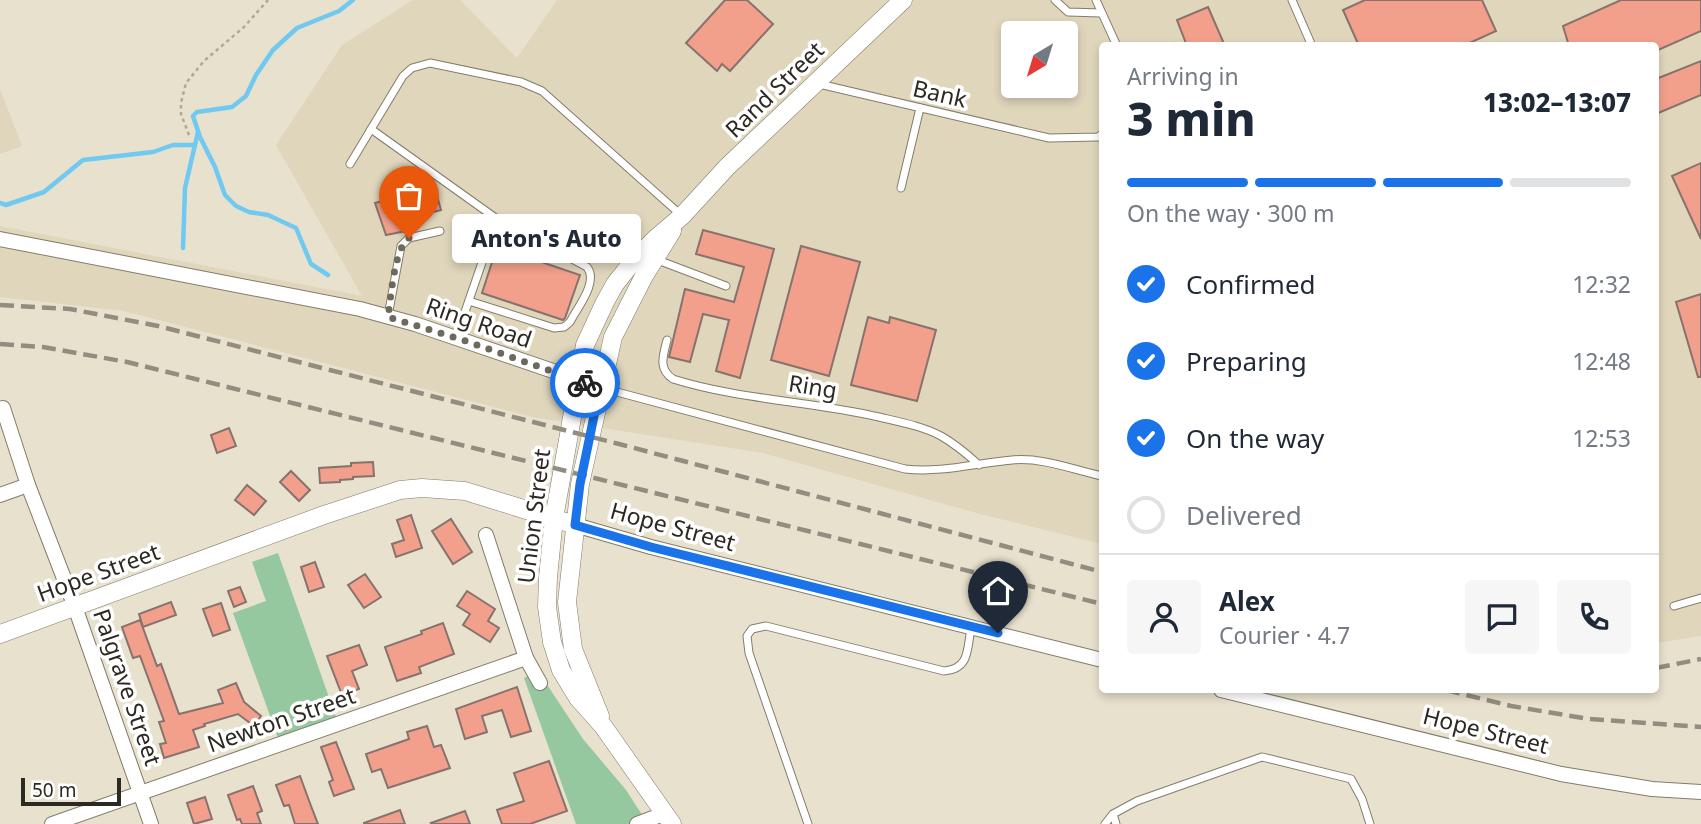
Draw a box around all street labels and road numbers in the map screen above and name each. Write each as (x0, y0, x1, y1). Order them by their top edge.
street label: Rand Street (718, 34, 830, 144)
street label: Bank (910, 71, 971, 115)
street label: Ring Road (422, 289, 536, 355)
street label: Ring (786, 366, 840, 406)
street label: Union Street (509, 447, 557, 585)
street label: Hope Street (607, 494, 739, 558)
street label: Hope Street (32, 535, 164, 609)
street label: Palgrave Street (86, 604, 170, 770)
street label: Newton Street (203, 679, 359, 759)
street label: Hope Street (1420, 699, 1552, 761)

